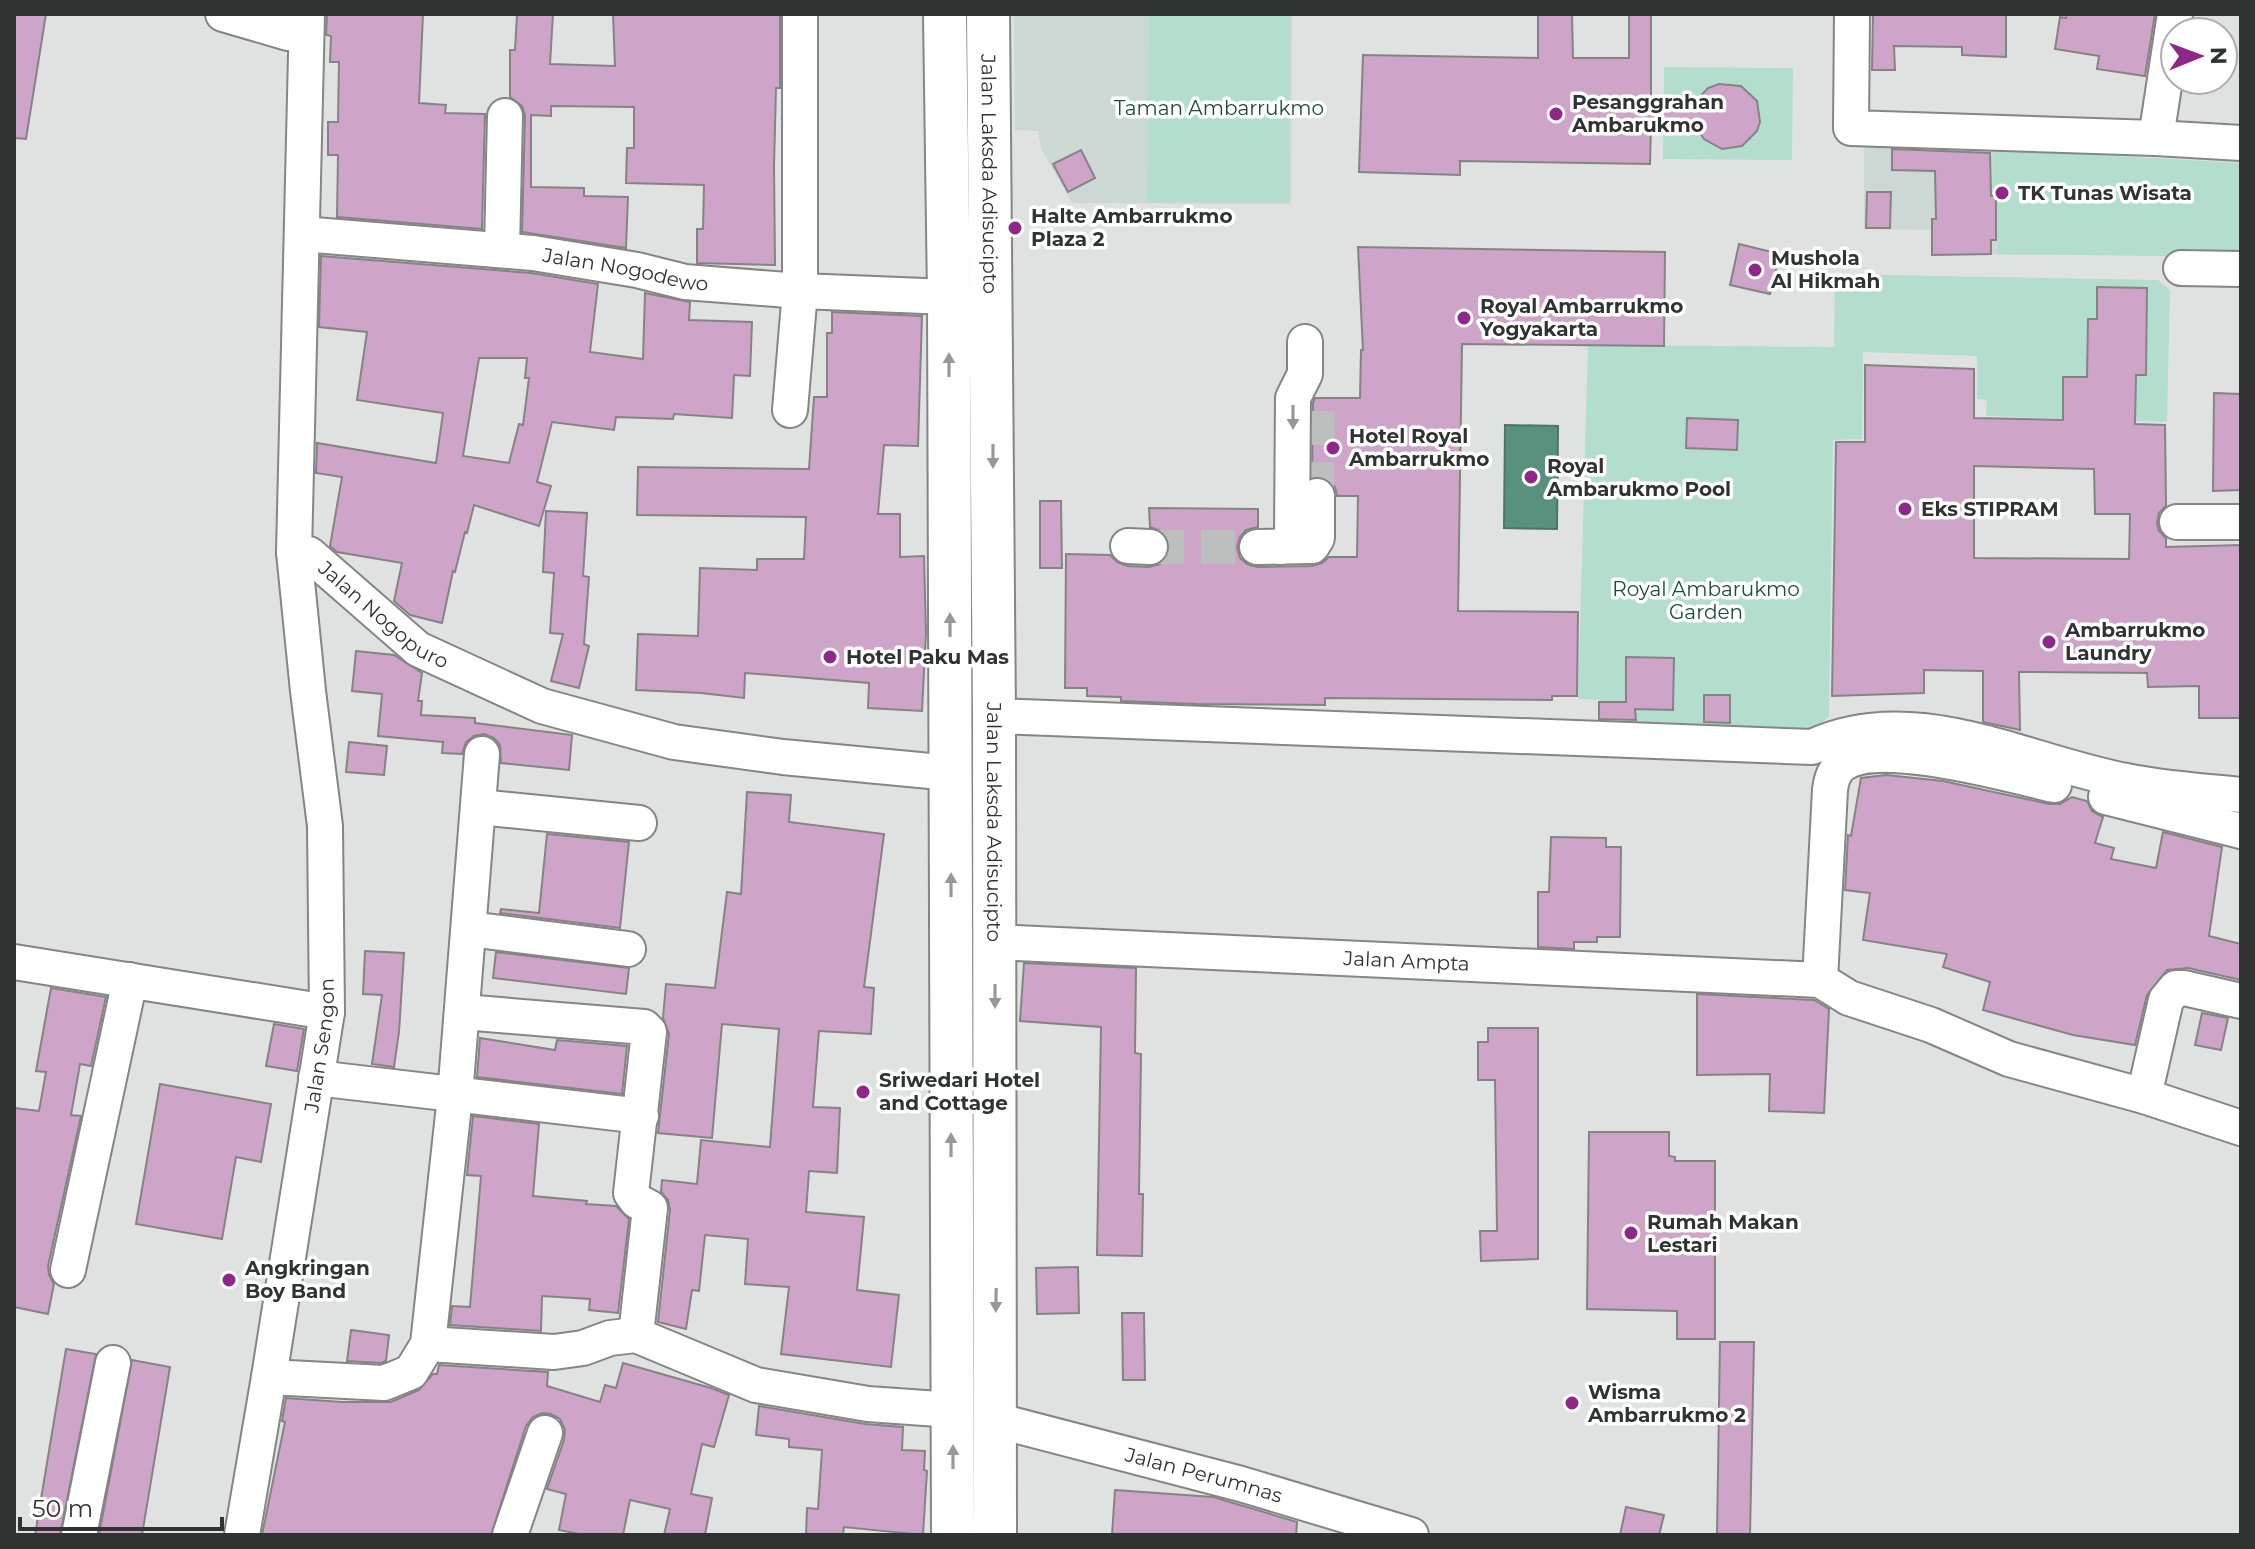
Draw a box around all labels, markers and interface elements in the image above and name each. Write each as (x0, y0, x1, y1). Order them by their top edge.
north arrow (2159, 16, 2239, 96)
text: N (2205, 47, 2232, 65)
street label: Jalan Laksda Adisucipto (976, 53, 1002, 294)
place label: Pesanggrahan Ambarukmo (1571, 90, 1724, 137)
park label: Taman Ambarrukmo (1114, 96, 1324, 120)
marker: Pesanggrahan Ambarukmo (1547, 105, 1565, 123)
place label: TK Tunas Wisata (2018, 181, 2192, 205)
marker: TK Tunas Wisata (1993, 184, 2011, 202)
place label: Halte Ambarrukmo Plaza 2 (1031, 204, 1233, 251)
marker: Halte Ambarrukmo Plaza 2 (1006, 219, 1024, 237)
street label: Jalan Nogodewo (540, 243, 709, 296)
place label: Mushola Al Hikmah (1770, 246, 1880, 293)
marker: Mushola Al Hikmah (1746, 261, 1764, 279)
place label: Royal Ambarrukmo Yogyakarta (1479, 294, 1683, 341)
marker: Royal Ambarrukmo Yogyakarta (1455, 309, 1473, 327)
one-way arrow (943, 352, 955, 377)
one-way arrow (1286, 405, 1299, 430)
place label: Hotel Royal Ambarrukmo (1348, 424, 1489, 471)
marker: Hotel Royal Ambarrukmo (1324, 439, 1342, 457)
one-way arrow (987, 444, 999, 469)
place label: Royal Ambarukmo Pool (1546, 454, 1731, 501)
marker: Royal Ambarukmo Pool (1522, 468, 1540, 486)
place label: Eks STIPRAM (1921, 497, 2058, 521)
marker: Eks STIPRAM (1896, 500, 1914, 518)
street label: Jalan Nogopuro (313, 555, 452, 673)
park label: Royal Ambarukmo Garden (1612, 577, 1800, 624)
one-way arrow (944, 612, 956, 637)
place label: Ambarrukmo Laundry (2064, 618, 2205, 665)
marker: Ambarrukmo Laundry (2040, 633, 2058, 651)
place label: Hotel Paku Mas (846, 645, 1009, 669)
marker: Hotel Paku Mas (821, 648, 839, 666)
street label: Jalan Laksda Adisucipto (982, 701, 1006, 942)
one-way arrow (945, 872, 957, 897)
street label: Jalan Ampta (1342, 946, 1470, 976)
street label: Jalan Sengon (299, 978, 339, 1115)
one-way arrow (989, 984, 1001, 1009)
place label: Sriwedari Hotel and Cottage (879, 1068, 1040, 1115)
marker: Sriwedari Hotel and Cottage (854, 1083, 872, 1101)
one-way arrow (945, 1132, 957, 1157)
place label: Rumah Makan Lestari (1647, 1210, 1799, 1257)
marker: Rumah Makan Lestari (1622, 1224, 1640, 1242)
place label: Angkringan Boy Band (244, 1256, 370, 1303)
marker: Angkringan Boy Band (220, 1271, 238, 1289)
one-way arrow (990, 1288, 1002, 1313)
place label: Wisma Ambarrukmo 2 (1587, 1380, 1746, 1427)
marker: Wisma Ambarrukmo 2 (1563, 1394, 1581, 1412)
street label: Jalan Perumnas (1122, 1442, 1286, 1508)
one-way arrow (947, 1444, 959, 1469)
scale bar (20, 1481, 222, 1531)
text: 50 m (32, 1494, 93, 1523)

